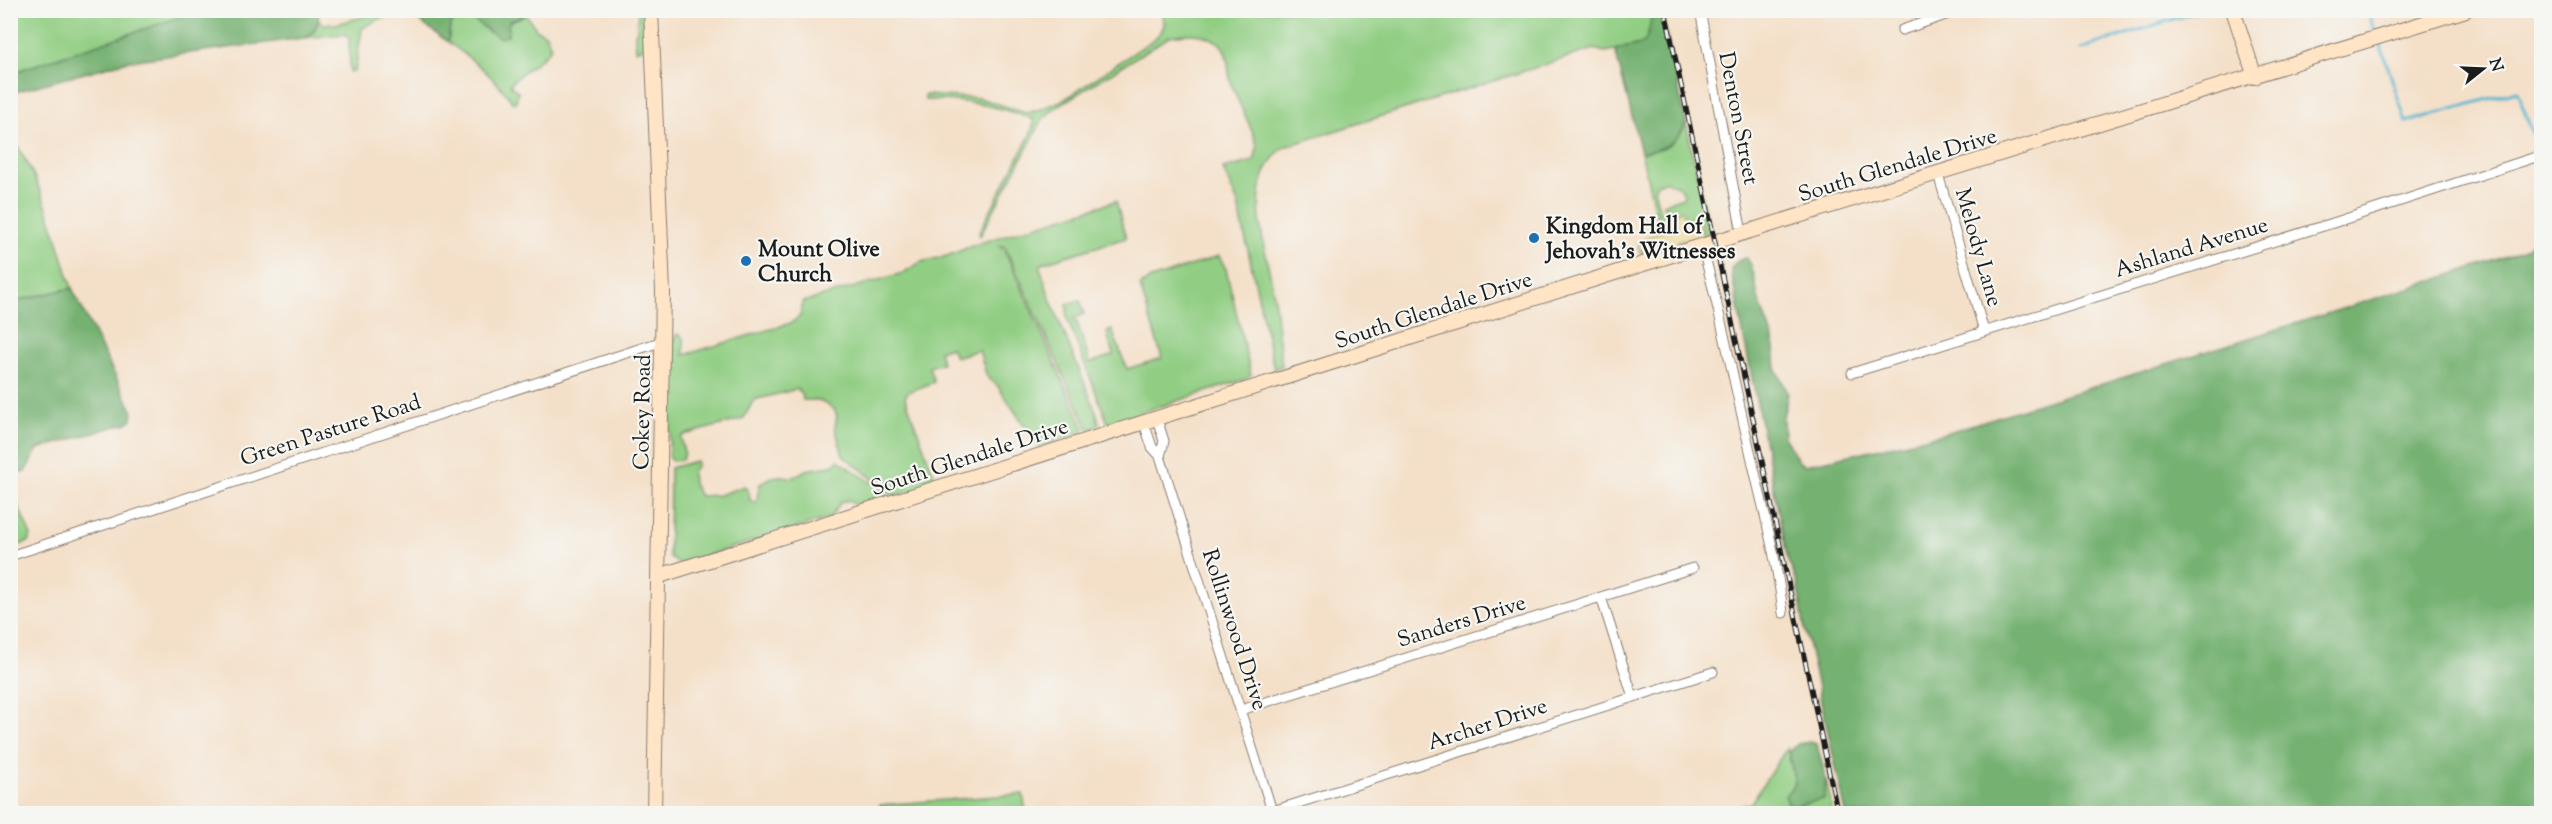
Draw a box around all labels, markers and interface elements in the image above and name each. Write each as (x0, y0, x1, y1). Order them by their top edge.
north arrow (2453, 39, 2513, 99)
street label: Denton Street (1709, 49, 1766, 188)
text: N (2482, 56, 2508, 75)
street label: South Glendale Drive (1795, 121, 2001, 212)
street label: Melody Lane (1945, 185, 2009, 311)
street label: Ashland Avenue (2111, 210, 2273, 287)
place label: Kingdom Hall of Jehovah’s Witnesses (1544, 212, 1736, 269)
marker: Kingdom Hall of Jehovah’s Witnesses (1527, 231, 1541, 245)
place label: Mount Olive Church (758, 235, 880, 292)
marker: Mount Olive Church (739, 254, 753, 268)
street label: South Glendale Drive (1331, 265, 1537, 359)
street label: Cokey Road (627, 354, 661, 470)
street label: Green Pasture Road (237, 388, 425, 476)
street label: South Glendale Drive (867, 412, 1073, 506)
street label: Rollinwood Drive (1192, 545, 1274, 715)
street label: Sanders Drive (1394, 588, 1530, 658)
street label: Archer Drive (1424, 691, 1552, 760)

